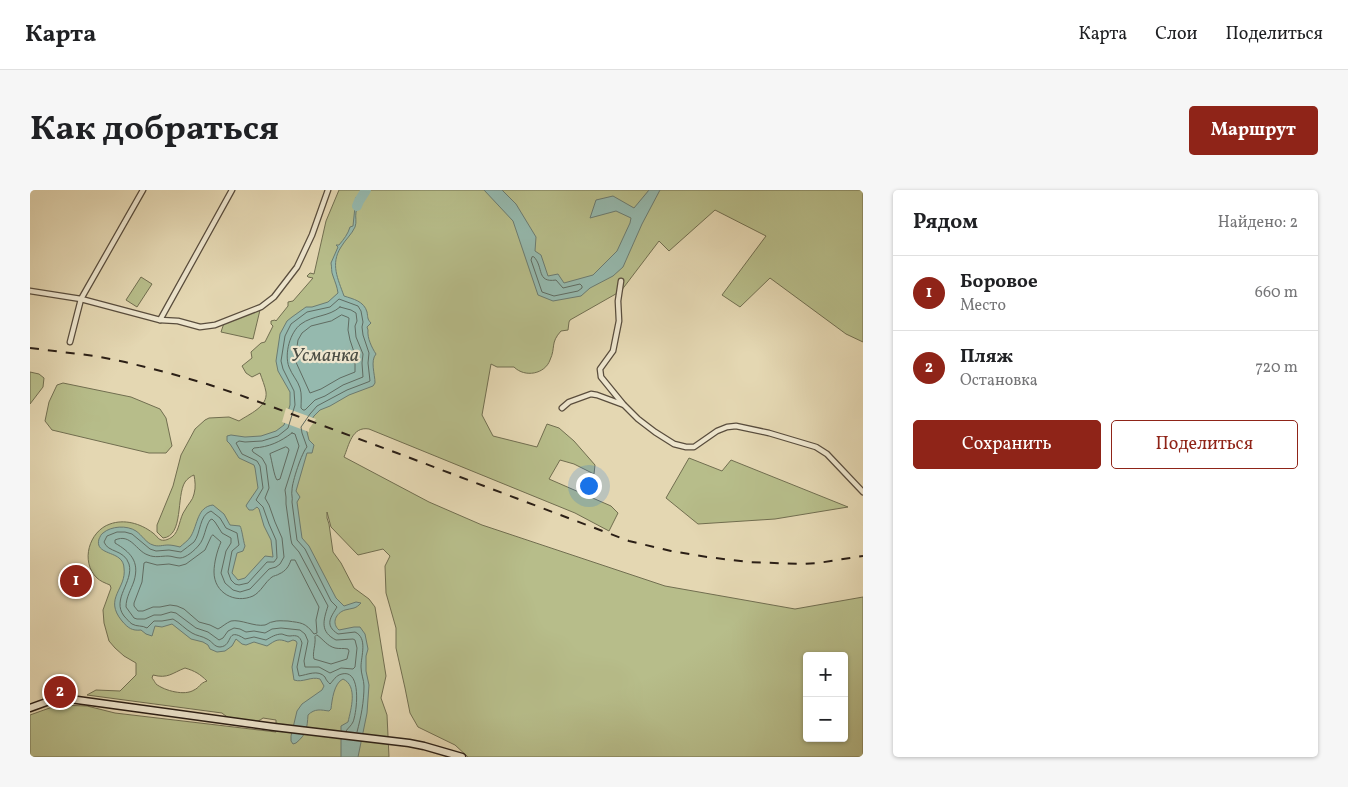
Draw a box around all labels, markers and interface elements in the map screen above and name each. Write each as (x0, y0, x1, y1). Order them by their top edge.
text: Карта (25, 18, 96, 52)
text: Карта (1079, 22, 1127, 47)
text: Слои (1155, 22, 1197, 47)
text: Поделиться (1225, 22, 1323, 47)
text: Как добраться (30, 106, 279, 154)
button: Маршрут (1189, 106, 1318, 155)
text: Рядом (913, 208, 978, 237)
text: Найдено: 2 (1218, 212, 1298, 234)
text: Боровое (960, 269, 1038, 295)
text: 1 (926, 282, 932, 304)
text: 660 m (1255, 282, 1298, 304)
text: Место (960, 295, 1006, 317)
water label: Усманка (291, 343, 359, 369)
text: Пляж (960, 344, 1013, 370)
text: 2 (925, 357, 933, 379)
text: 720 m (1255, 357, 1298, 379)
text: Остановка (960, 370, 1038, 392)
button: Сохранить (913, 420, 1101, 469)
button: Поделиться (1111, 420, 1298, 469)
your location (576, 473, 602, 499)
pin: 1 (60, 562, 92, 600)
map controls (803, 652, 848, 742)
button: + (803, 652, 848, 697)
pin: 2 (44, 673, 76, 711)
button: − (803, 697, 848, 742)

